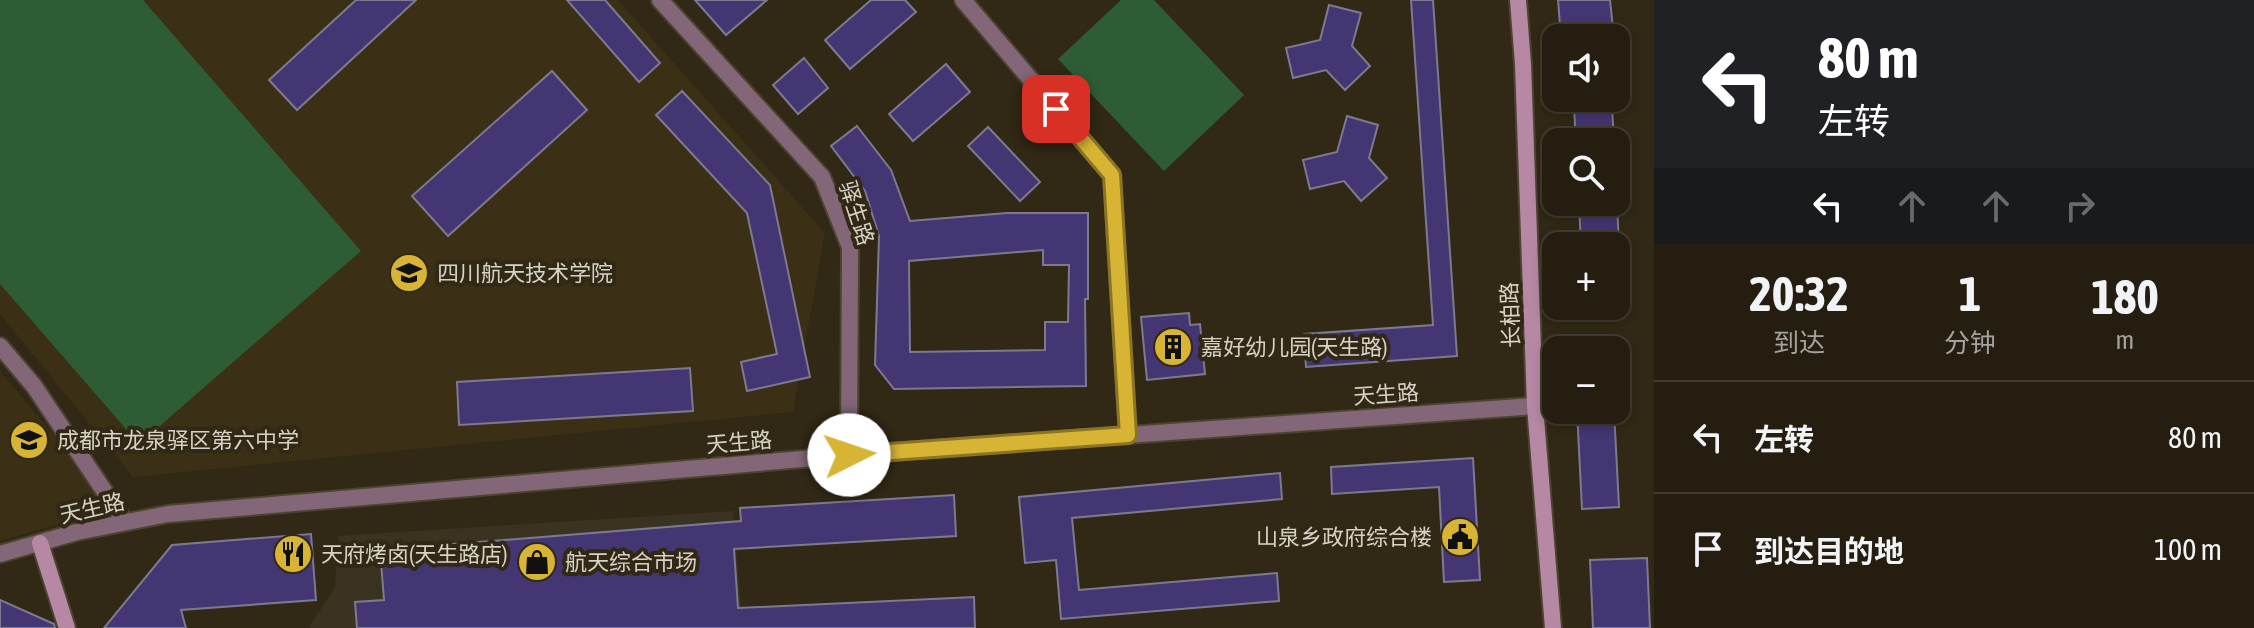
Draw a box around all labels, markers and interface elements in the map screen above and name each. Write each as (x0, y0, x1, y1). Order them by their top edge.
map controls (1542, 24, 1630, 424)
button: sound (1542, 24, 1630, 112)
text: 80 m (1818, 26, 1919, 90)
icon: left (1686, 32, 1790, 136)
pin (1022, 75, 1090, 143)
icon: arrive (1034, 87, 1078, 131)
text: 左转 (1818, 100, 1890, 142)
button: search (1542, 128, 1630, 216)
street label: 驿生路 (834, 178, 880, 248)
icon: left (1806, 184, 1850, 228)
icon: ahead (1890, 184, 1934, 228)
icon: ahead (1974, 184, 2018, 228)
icon: right (2058, 184, 2102, 228)
button: + (1542, 232, 1630, 320)
school or university icon: 四川航天技术学院 (388, 252, 430, 294)
place label: 四川航天技术学院 (437, 260, 613, 286)
text: 20:32 (1749, 266, 1849, 321)
text: 1 (1959, 266, 1981, 321)
text: 180 (2091, 269, 2159, 324)
street label: 长柏路 (1496, 282, 1524, 348)
text: m (2116, 325, 2134, 355)
building icon: 嘉好幼儿园(天生路) (1152, 326, 1194, 368)
text: 到达 (1773, 328, 1825, 358)
text: 分钟 (1944, 328, 1996, 358)
place label: 嘉好幼儿园(天生路) (1201, 334, 1388, 360)
button: − (1542, 336, 1630, 424)
street label: 天生路 (1352, 379, 1420, 409)
position arrow (807, 413, 891, 497)
icon: left (1686, 415, 1730, 459)
school or university icon: 成都市龙泉驿区第六中学 (8, 419, 50, 461)
text: 80 m (2168, 420, 2222, 454)
text: 左转 (1754, 422, 1814, 456)
street label: 天生路 (705, 426, 773, 458)
place label: 成都市龙泉驿区第六中学 (57, 427, 299, 453)
street label: 天生路 (57, 488, 127, 528)
public building icon: 山泉乡政府综合楼 (1439, 516, 1481, 558)
place label: 山泉乡政府综合楼 (1256, 524, 1432, 550)
icon: arrive (1686, 527, 1730, 571)
text: 100 m (2154, 532, 2222, 566)
restaurant icon: 天府烤卤(天生路店) (272, 533, 314, 575)
text: 到达目的地 (1754, 534, 1904, 568)
place label: 天府烤卤(天生路店) (321, 541, 508, 567)
shop icon: 航天综合市场 (516, 541, 558, 583)
place label: 航天综合市场 (565, 549, 697, 575)

